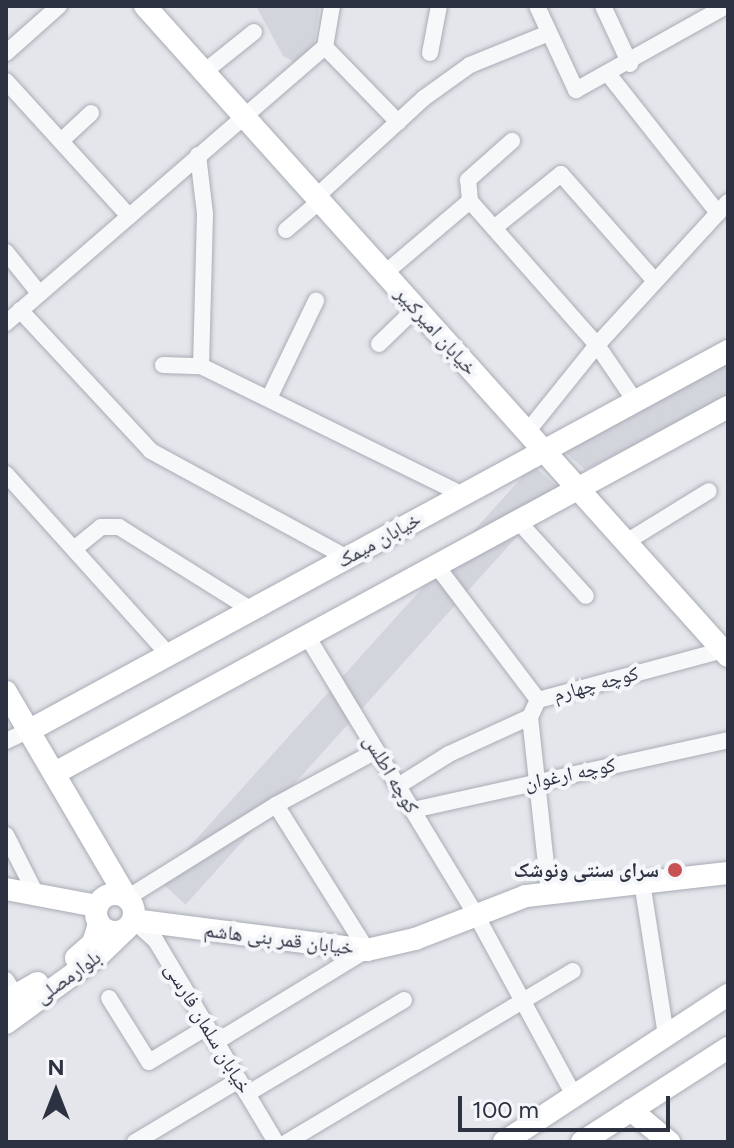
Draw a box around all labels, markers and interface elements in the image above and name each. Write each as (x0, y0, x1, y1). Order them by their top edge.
street label: خیابان امیرکبیر (390, 282, 482, 380)
street label: خیابان میمک (333, 507, 425, 573)
street label: کوچه چهارم (551, 661, 641, 707)
street label: کوچه اطلس (358, 730, 424, 818)
street label: کوچه ارغوان (522, 753, 618, 795)
place label: سرای سنتی ونوشک (514, 858, 659, 882)
marker: سرای سنتی ونوشک (666, 861, 684, 879)
street label: خیابان قمر بنی هاشم (203, 918, 355, 960)
street label: بلوارمصلی (30, 945, 106, 1009)
street label: خیابان سلمان فارسی (160, 958, 256, 1098)
north arrow (16, 1052, 96, 1132)
text: N (47, 1054, 65, 1081)
scale bar (462, 1080, 674, 1130)
text: 100 m (472, 1095, 539, 1124)

